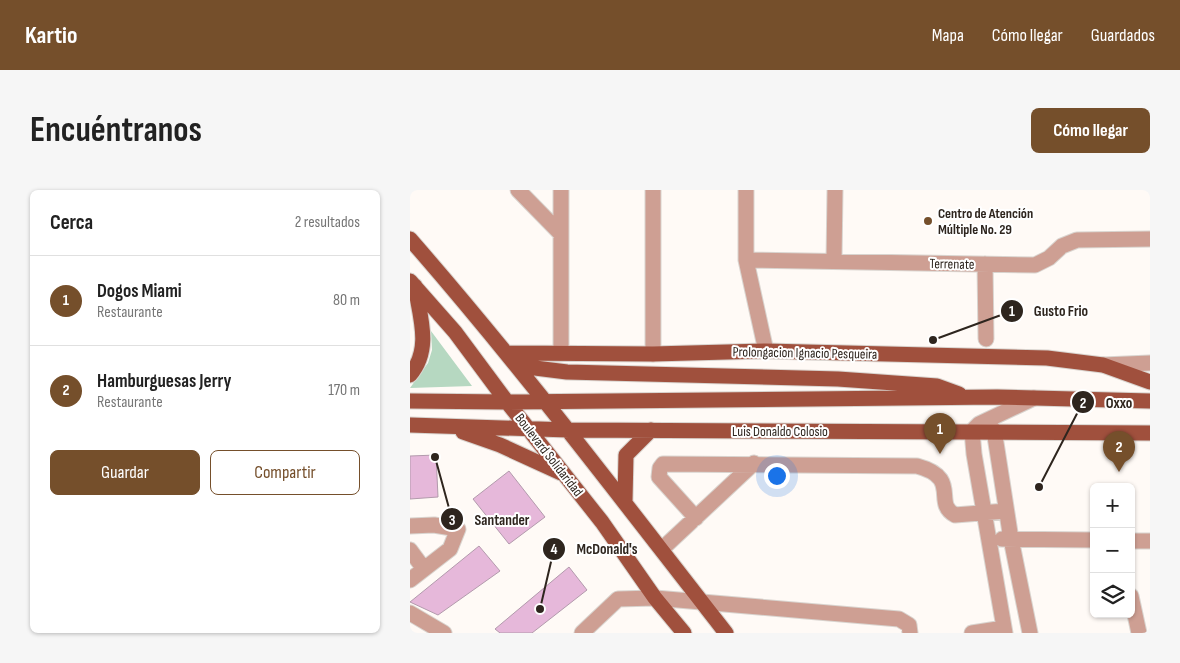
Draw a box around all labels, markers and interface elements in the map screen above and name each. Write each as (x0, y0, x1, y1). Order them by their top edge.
text: Kartio (25, 21, 77, 50)
text: Mapa (932, 25, 964, 46)
text: Cómo llegar (992, 25, 1063, 46)
text: Guardados (1091, 25, 1155, 46)
button: Cómo llegar (1031, 108, 1150, 153)
text: Encuéntranos (30, 109, 202, 152)
place label: Centro de Atención Múltiple No. 29 (938, 205, 1033, 238)
text: Cerca (50, 210, 93, 235)
text: 2 resultados (295, 213, 360, 232)
marker: Centro de Atención Múltiple No. 29 (922, 215, 934, 227)
street label: Terrenate (929, 255, 975, 273)
text: Dogos Miami (97, 280, 182, 303)
text: 1 (63, 291, 69, 310)
text: 80 m (333, 291, 360, 310)
callout: Gusto Frio (999, 296, 1098, 326)
text: 1 (1009, 302, 1015, 321)
text: Gusto Frio (1034, 302, 1088, 321)
text: Restaurante (97, 303, 163, 322)
street label: Prolongacion Ignacio Pesqueira (733, 343, 877, 363)
text: Hamburguesas Jerry (97, 370, 232, 393)
text: 2 (62, 381, 70, 400)
text: 170 m (328, 381, 360, 400)
callout: Oxxo (1071, 387, 1142, 417)
text: Restaurante (97, 393, 163, 412)
text: 2 (1080, 394, 1086, 413)
text: Oxxo (1106, 394, 1132, 413)
street label: Boulevard Solidaridad (511, 410, 587, 500)
pin: 1 (924, 413, 956, 454)
street label: Luis Donaldo Colosio (732, 423, 828, 440)
pin: 2 (1103, 431, 1135, 472)
button: Guardar (50, 450, 200, 495)
button: Compartir (210, 450, 360, 495)
your location (764, 463, 790, 489)
map controls (1090, 483, 1135, 618)
button: + (1090, 483, 1135, 528)
callout: Santander (439, 504, 539, 534)
text: 3 (449, 511, 456, 530)
text: Santander (475, 511, 530, 530)
button: − (1090, 528, 1135, 573)
callout: McDonald's (542, 534, 647, 564)
text: 4 (551, 540, 558, 559)
text: McDonald's (577, 540, 638, 559)
button: layers (1090, 573, 1135, 618)

